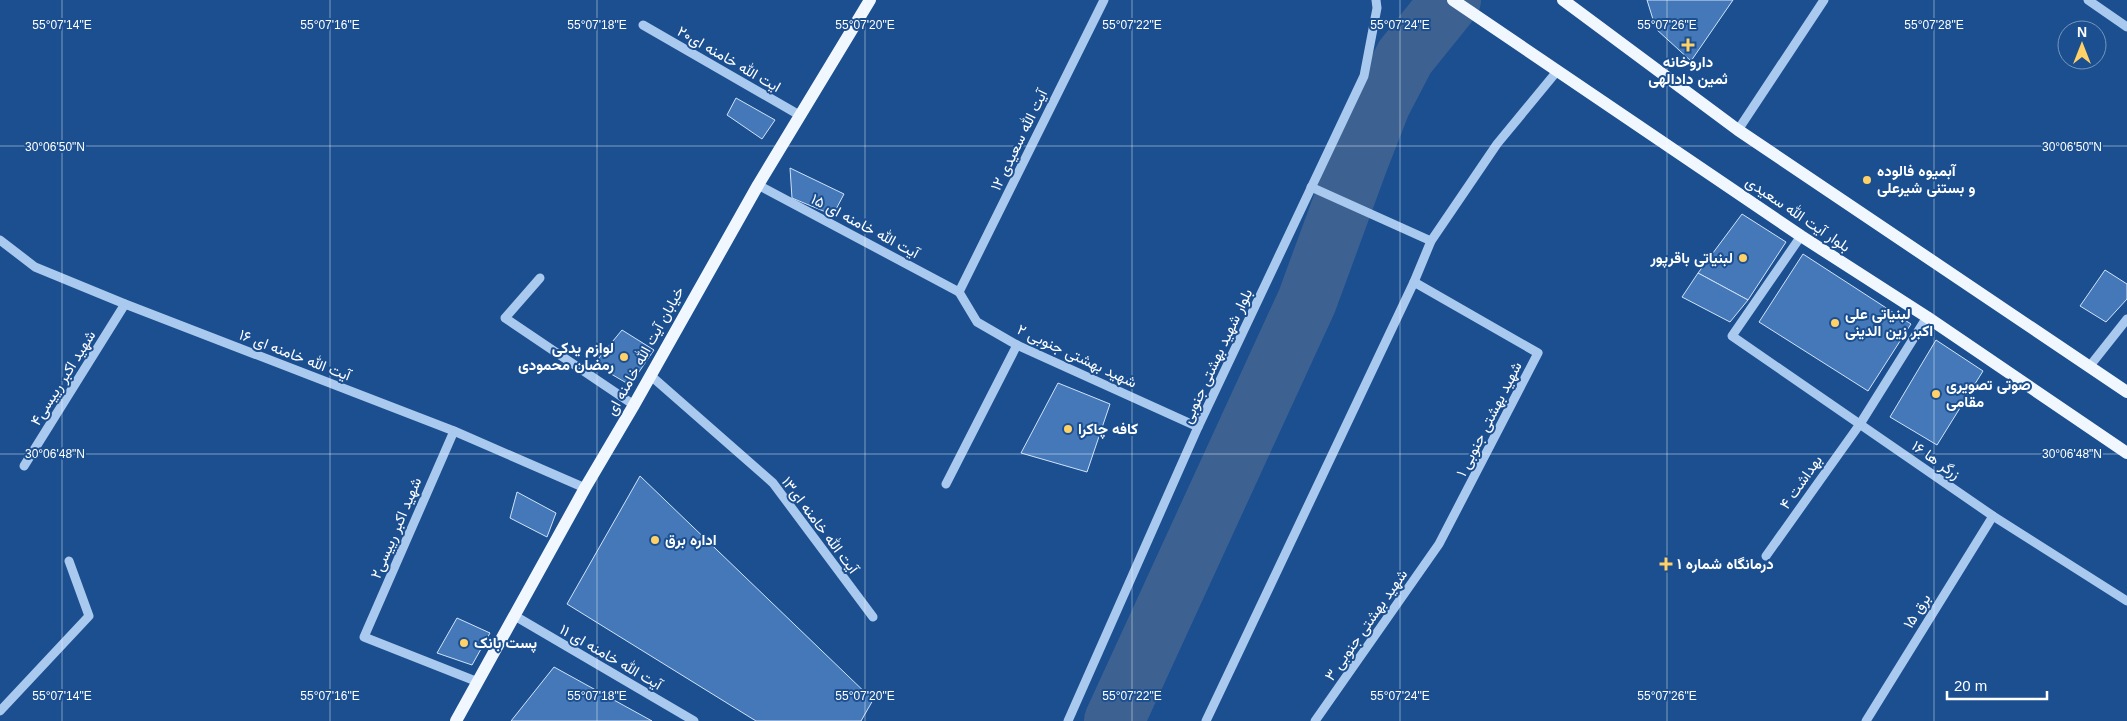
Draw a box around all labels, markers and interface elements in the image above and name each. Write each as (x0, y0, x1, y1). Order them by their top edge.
text: 55°07'14"E (32, 18, 92, 32)
text: 55°07'16"E (300, 18, 360, 32)
text: 55°07'18"E (567, 18, 627, 32)
text: 55°07'20"E (835, 18, 895, 32)
text: 55°07'22"E (1102, 18, 1162, 32)
text: 55°07'24"E (1370, 18, 1430, 32)
text: 55°07'26"E (1637, 18, 1697, 32)
text: 55°07'28"E (1904, 18, 1964, 32)
north arrow (2057, 20, 2107, 70)
street label: ایت الله خامنه ای۲۰ (674, 22, 784, 97)
text: N (2077, 24, 2087, 40)
marker: داروخانه ثمین دادالهی (1682, 39, 1694, 51)
place label: داروخانه ثمین دادالهی (1648, 53, 1728, 88)
street label: آیت الله سعیدی ۱۲ (987, 85, 1053, 194)
text: 30°06'50"N (25, 140, 85, 154)
text: 30°06'50"N (2042, 140, 2102, 154)
place label: آبمیوه فالوده و بستنی شیرعلی (1877, 162, 1976, 197)
street label: بلوار آیت الله سعیدی (1742, 172, 1854, 257)
marker: آبمیوه فالوده و بستنی شیرعلی (1861, 174, 1873, 186)
street label: آیت الله خامنه ای ۱۵ (807, 190, 923, 264)
place label: لبنیاتی باقرپور (1649, 249, 1733, 268)
marker: لبنیاتی باقرپور (1737, 252, 1749, 264)
street label: خیابان آیت الله خامنه ای (602, 283, 689, 419)
street label: بلوار شهید بهشتی جنوبی (1178, 286, 1257, 427)
place label: لبنیاتی علی اکبر زین الدینی (1845, 305, 1933, 340)
marker: لبنیاتی علی اکبر زین الدینی (1829, 317, 1841, 329)
street label: شهید بهشتی جنوبی ۲ (1014, 320, 1140, 393)
street label: آیت الله خامنه ای ۱۶ (236, 325, 355, 386)
street label: شهید اکبر رییسی۴ (27, 327, 100, 429)
place label: لوازم یدکی رمضان محمودی (518, 339, 614, 374)
marker: لوازم یدکی رمضان محمودی (618, 351, 630, 363)
street label: شهید بهشتی جنوبی ۱ (1452, 358, 1527, 480)
place label: صوتی تصویری مقامی (1946, 376, 2031, 411)
marker: صوتی تصویری مقامی (1930, 388, 1942, 400)
place label: کافه چاکرا (1078, 420, 1138, 439)
marker: کافه چاکرا (1062, 423, 1074, 435)
street label: زرگر ها ۱۶ (1908, 437, 1964, 483)
text: 30°06'48"N (25, 447, 85, 461)
text: 30°06'48"N (2042, 447, 2102, 461)
street label: بهداشت ۴ (1776, 451, 1826, 513)
street label: آیت الله خامنه ای۱۳ (777, 473, 863, 579)
street label: شهید اکبر رییسی۲ (367, 475, 426, 582)
place label: اداره برق (665, 531, 717, 549)
marker: اداره برق (649, 534, 661, 546)
place label: درمانگاه شماره ۱ (1677, 555, 1774, 573)
marker: درمانگاه شماره ۱ (1659, 557, 1673, 571)
street label: شهید بهشتی جنوبی ۳ (1321, 566, 1412, 685)
street label: برق ۱۵ (1899, 590, 1935, 632)
street label: آیت الله خامنه ای ۱۱ (556, 620, 667, 695)
place label: پست بانک (474, 634, 537, 653)
marker: پست بانک (458, 637, 470, 649)
scale bar (1947, 668, 2047, 700)
text: 20 m (1954, 677, 1987, 694)
text: 55°07'14"E (32, 689, 92, 703)
text: 55°07'16"E (300, 689, 360, 703)
text: 55°07'18"E (567, 689, 627, 703)
text: 55°07'20"E (835, 689, 895, 703)
text: 55°07'22"E (1102, 689, 1162, 703)
text: 55°07'24"E (1370, 689, 1430, 703)
text: 55°07'26"E (1637, 689, 1697, 703)

